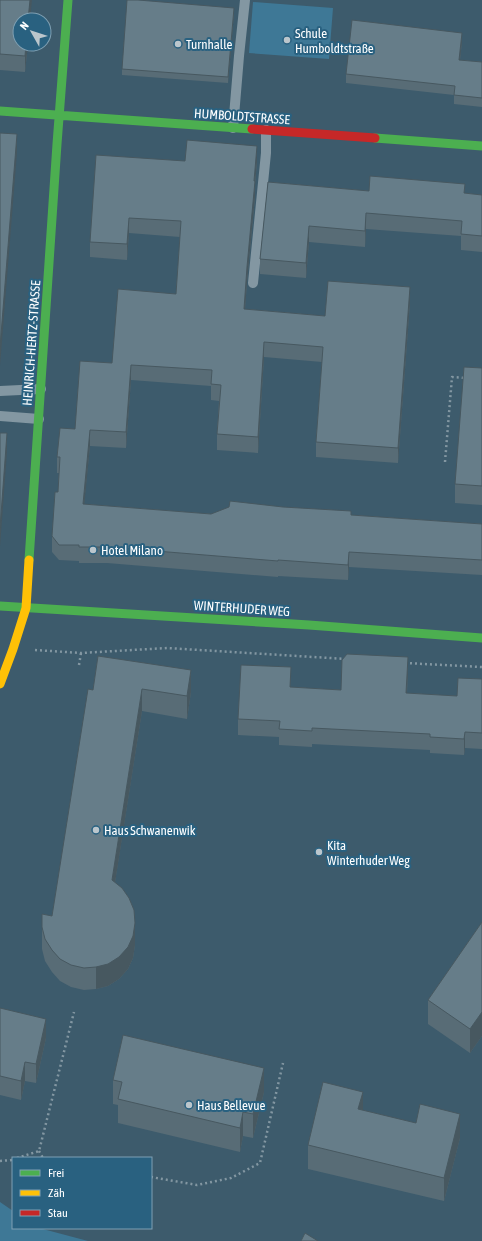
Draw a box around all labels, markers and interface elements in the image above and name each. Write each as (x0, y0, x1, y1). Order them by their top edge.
north arrow (12, 12, 52, 52)
text: N (18, 19, 31, 32)
place label: Schule Humboldtstraße (295, 26, 374, 56)
marker: Schule Humboldtstraße (282, 35, 292, 45)
place label: Turnhalle (186, 37, 233, 52)
marker: Turnhalle (173, 39, 183, 49)
street label: HUMBOLDTSTRASSE (194, 106, 291, 127)
street label: HEINRICH-HERTZ-STRASSE (20, 279, 43, 406)
place label: Hotel Milano (101, 543, 163, 558)
marker: Hotel Milano (88, 545, 98, 555)
street label: WINTERHUDER WEG (193, 598, 291, 619)
place label: Haus Schwanenwik (104, 823, 196, 838)
marker: Haus Schwanenwik (91, 825, 101, 835)
place label: Kita Winterhuder Weg (327, 838, 410, 868)
marker: Kita Winterhuder Weg (314, 847, 324, 857)
place label: Haus Bellevue (197, 1098, 265, 1113)
marker: Haus Bellevue (184, 1100, 194, 1110)
legend (12, 1157, 152, 1229)
text: Frei (48, 1166, 64, 1180)
text: Zäh (48, 1186, 65, 1200)
text: Stau (48, 1206, 68, 1220)

